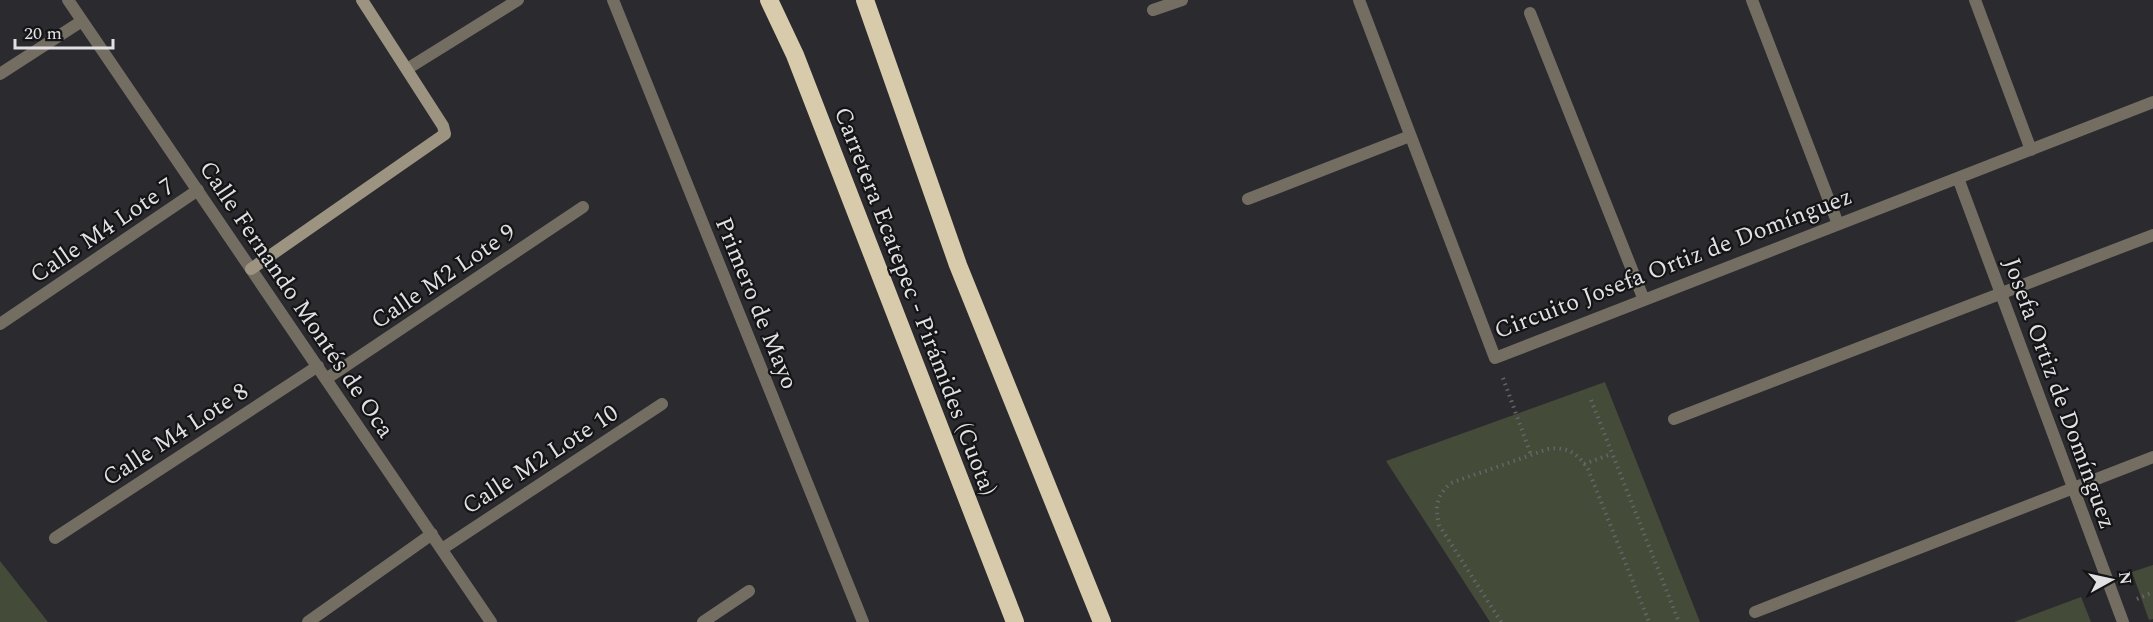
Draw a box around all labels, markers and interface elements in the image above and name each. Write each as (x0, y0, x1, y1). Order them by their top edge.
scale bar (15, 12, 112, 50)
text: 20 m (24, 20, 62, 47)
street label: Carretera Ecatepec - Pirámides (Cuota) (824, 102, 1006, 501)
street label: Calle Fernando Montés de Oca (190, 154, 403, 446)
street label: Calle M4 Lote 7 (23, 169, 182, 293)
street label: Circuito Josefa Ortiz de Domínguez (1489, 179, 1858, 349)
street label: Primero de Mayo (705, 212, 807, 395)
street label: Calle M2 Lote 9 (364, 215, 523, 339)
street label: Josefa Ortiz de Domínguez (1993, 253, 2125, 534)
street label: Calle M4 Lote 8 (95, 374, 256, 496)
street label: Calle M2 Lote 10 (455, 396, 626, 524)
north arrow (2081, 550, 2141, 610)
text: N (2112, 570, 2138, 586)

